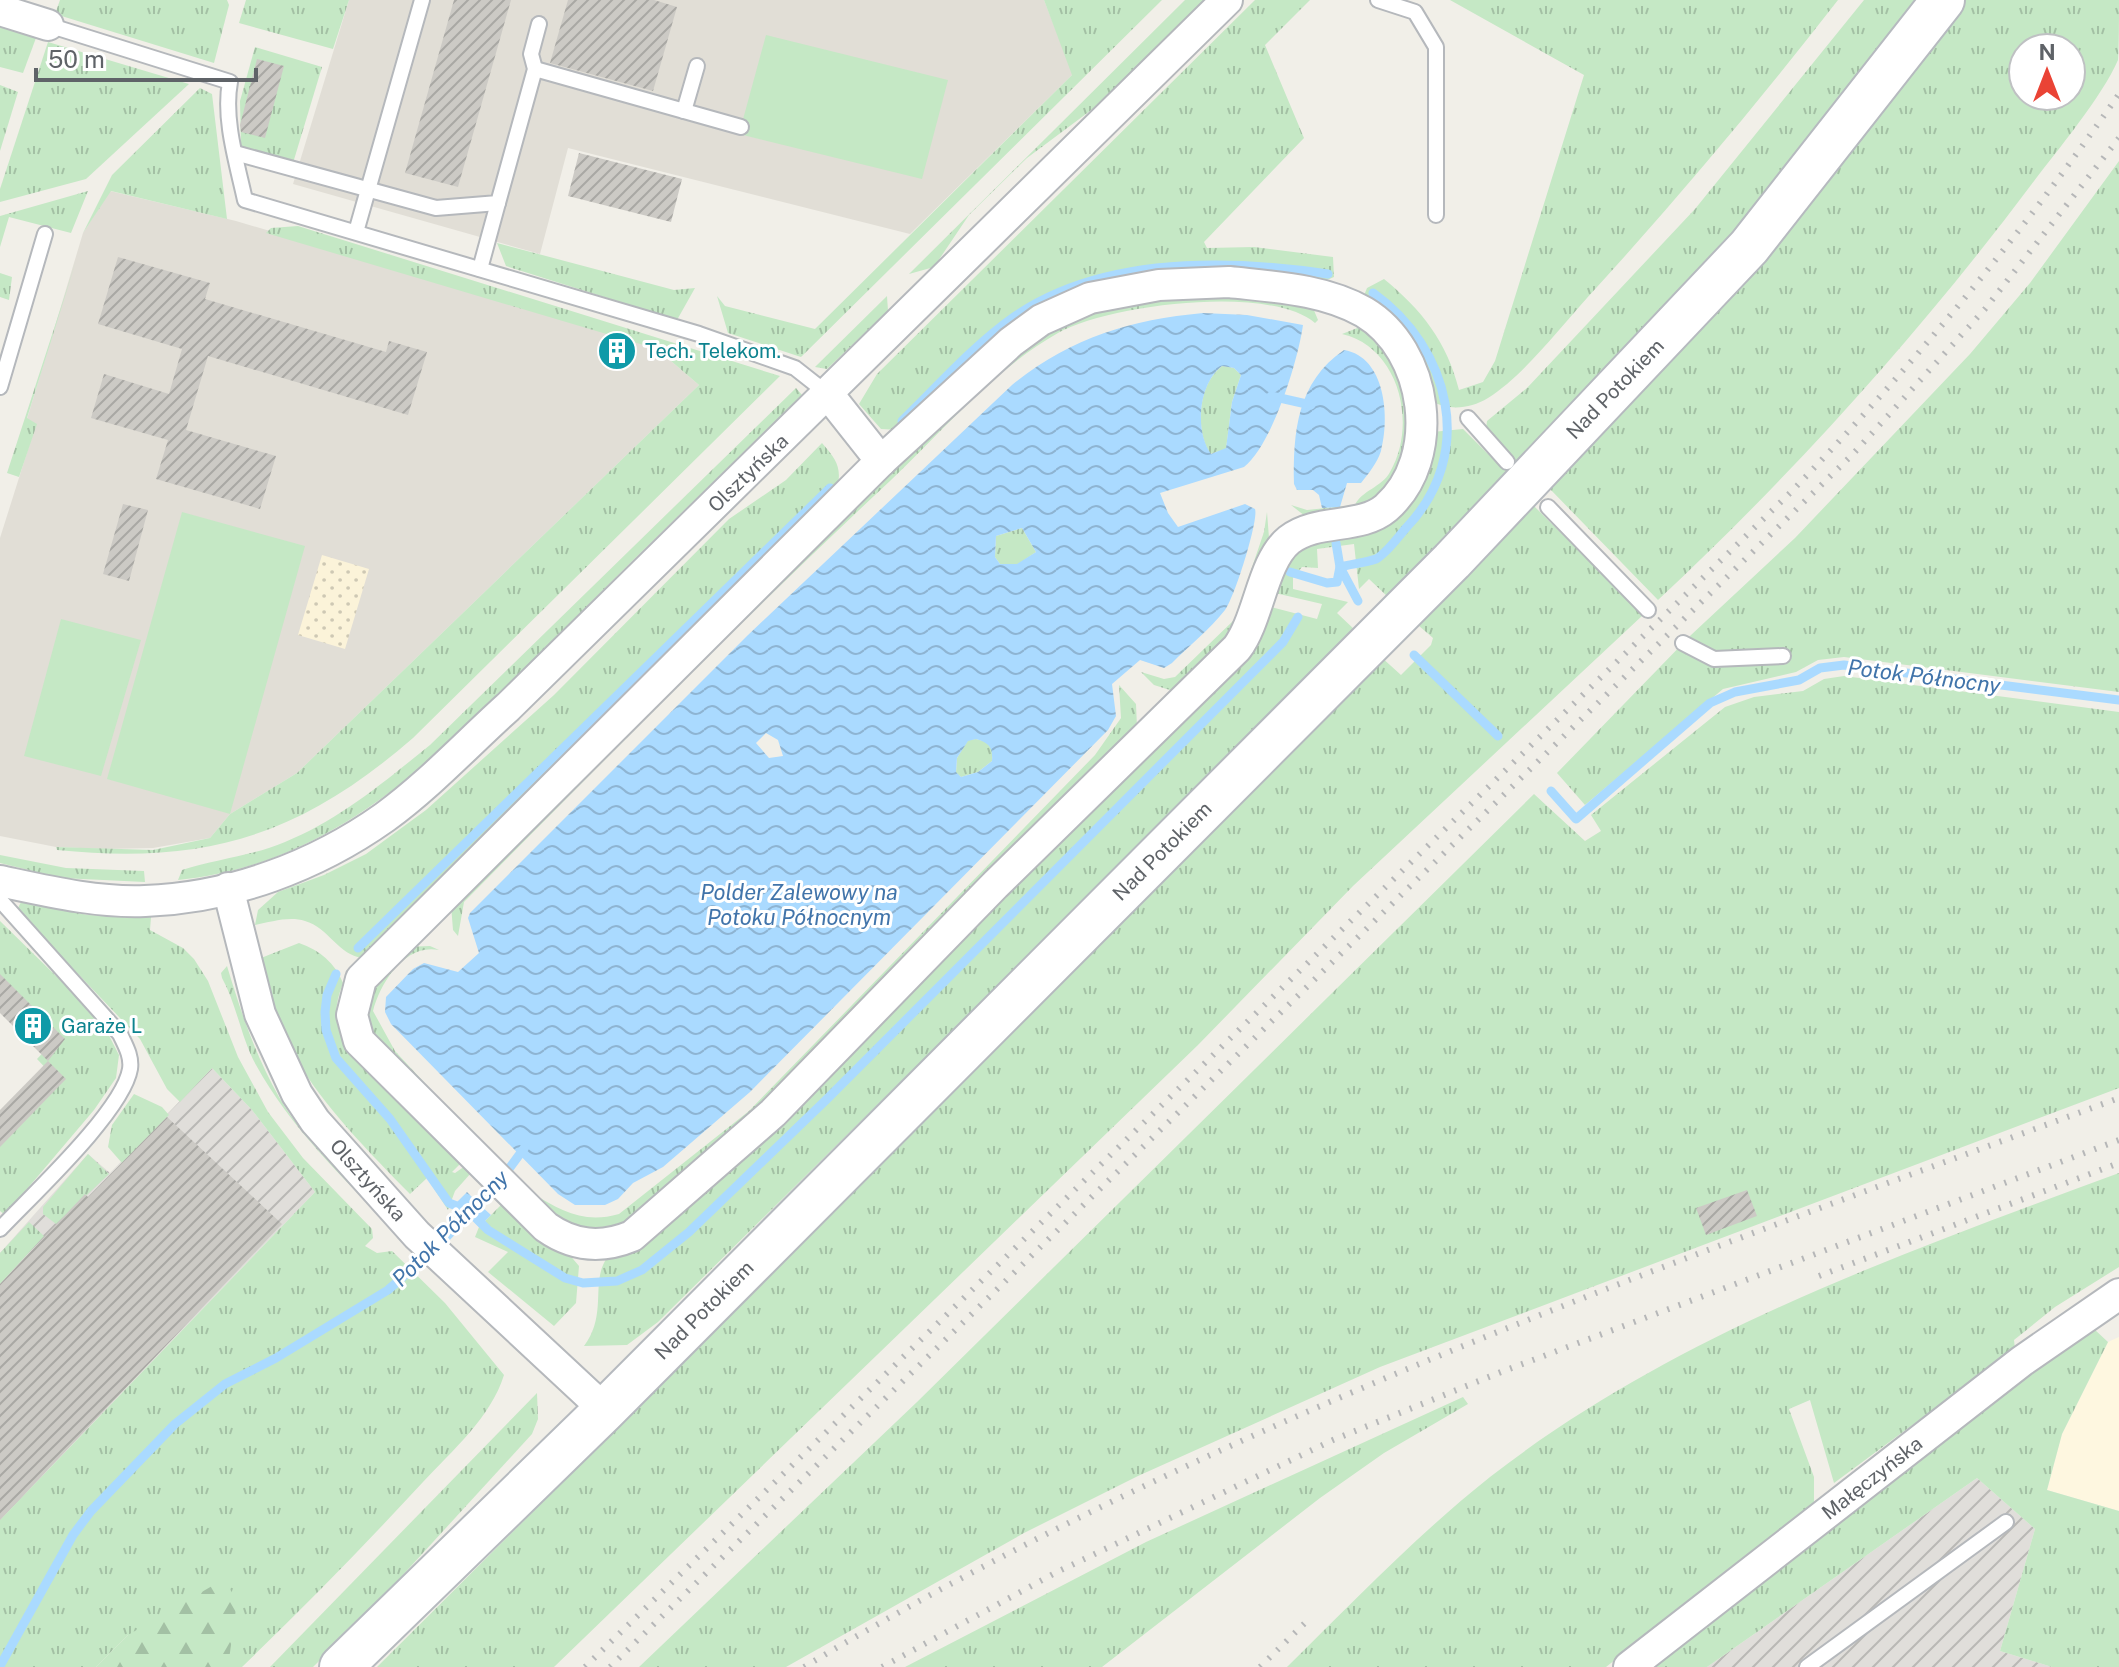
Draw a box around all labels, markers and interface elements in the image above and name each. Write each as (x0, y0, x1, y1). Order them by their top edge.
scale bar (36, 32, 256, 82)
north arrow (2007, 32, 2087, 112)
text: N (2038, 39, 2056, 65)
text: 50 m (48, 45, 105, 73)
building icon: Tech. Telekom. (596, 330, 638, 372)
street label: Nad Potokiem (1561, 334, 1669, 444)
place label: Tech. Telekom. (645, 339, 781, 363)
street label: Olsztyńska (703, 429, 793, 517)
water label: Potok Północny (1846, 654, 2003, 698)
street label: Nad Potokiem (1108, 797, 1216, 905)
water label: Polder Zalewowy na Potoku Północnym (700, 879, 898, 930)
building icon: Garaże L (12, 1005, 54, 1047)
place label: Garaże L (61, 1014, 142, 1038)
street label: Olsztyńska (325, 1134, 411, 1226)
water label: Potok Północny (386, 1164, 514, 1292)
street label: Nad Potokiem (650, 1256, 758, 1364)
street label: Małęczyńska (1817, 1431, 1927, 1525)

